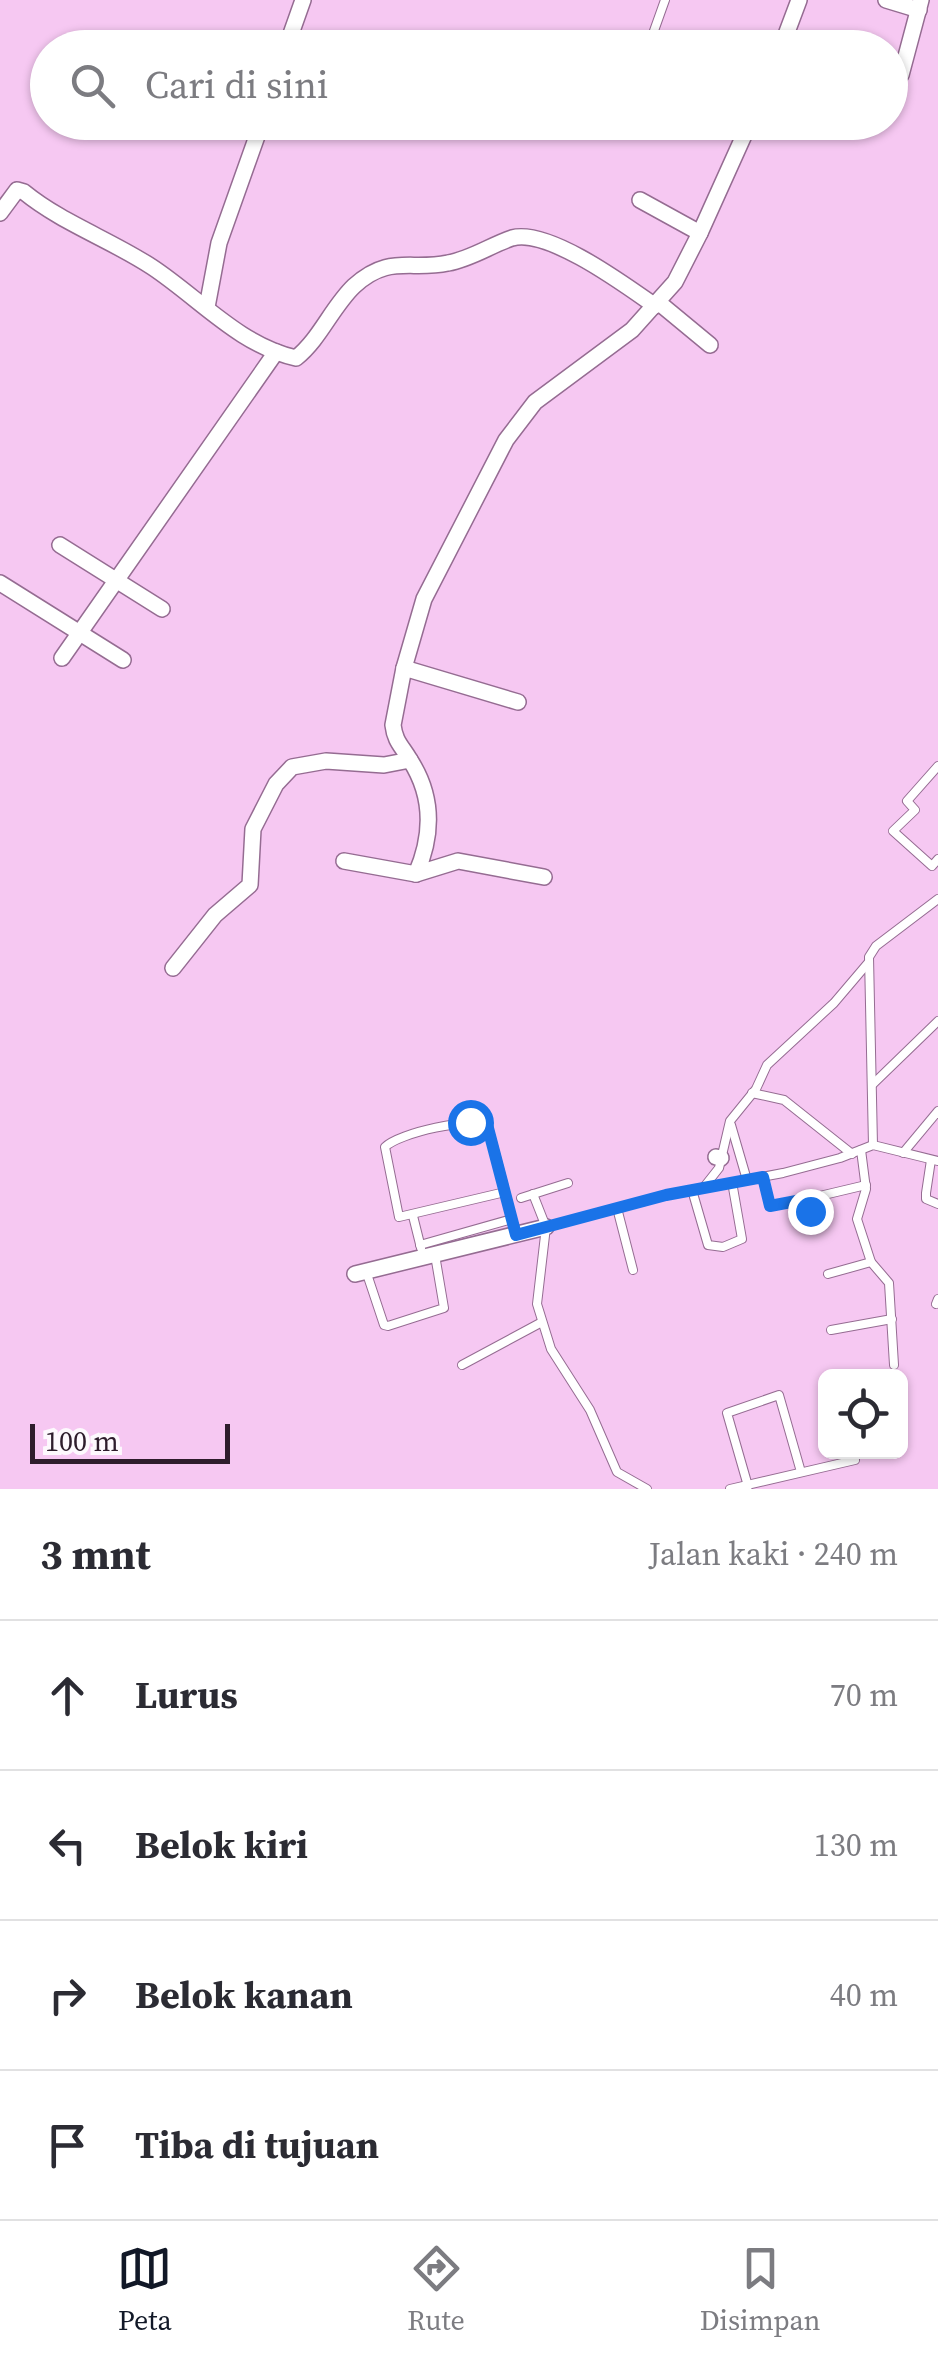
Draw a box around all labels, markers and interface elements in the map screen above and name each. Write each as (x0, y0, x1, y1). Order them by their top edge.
search box (30, 30, 908, 140)
icon: search (65, 58, 120, 113)
text: Cari di sini (145, 59, 328, 111)
route start (448, 1100, 494, 1146)
route end (788, 1189, 834, 1235)
map controls (818, 1369, 908, 1459)
button: locate (818, 1369, 908, 1459)
scale bar (30, 1419, 230, 1464)
text: 100 m (45, 1422, 119, 1460)
text: 3 mnt (40, 1525, 151, 1583)
text: Jalan kaki · 240 m (649, 1532, 898, 1576)
icon: ahead (40, 1668, 95, 1723)
text: Lurus (135, 1669, 238, 1721)
text: 70 m (830, 1673, 898, 1717)
icon: left (40, 1818, 95, 1873)
text: Belok kiri (135, 1819, 308, 1871)
text: 130 m (814, 1823, 898, 1867)
icon: right (40, 1968, 95, 2023)
text: Belok kanan (135, 1969, 353, 2021)
text: 40 m (830, 1973, 898, 2017)
icon: arrive (40, 2118, 95, 2173)
text: Tiba di tujuan (135, 2119, 379, 2171)
tab: Peta (117, 2241, 172, 2339)
tab: Rute (407, 2241, 465, 2339)
tab: Disimpan (700, 2241, 821, 2339)

